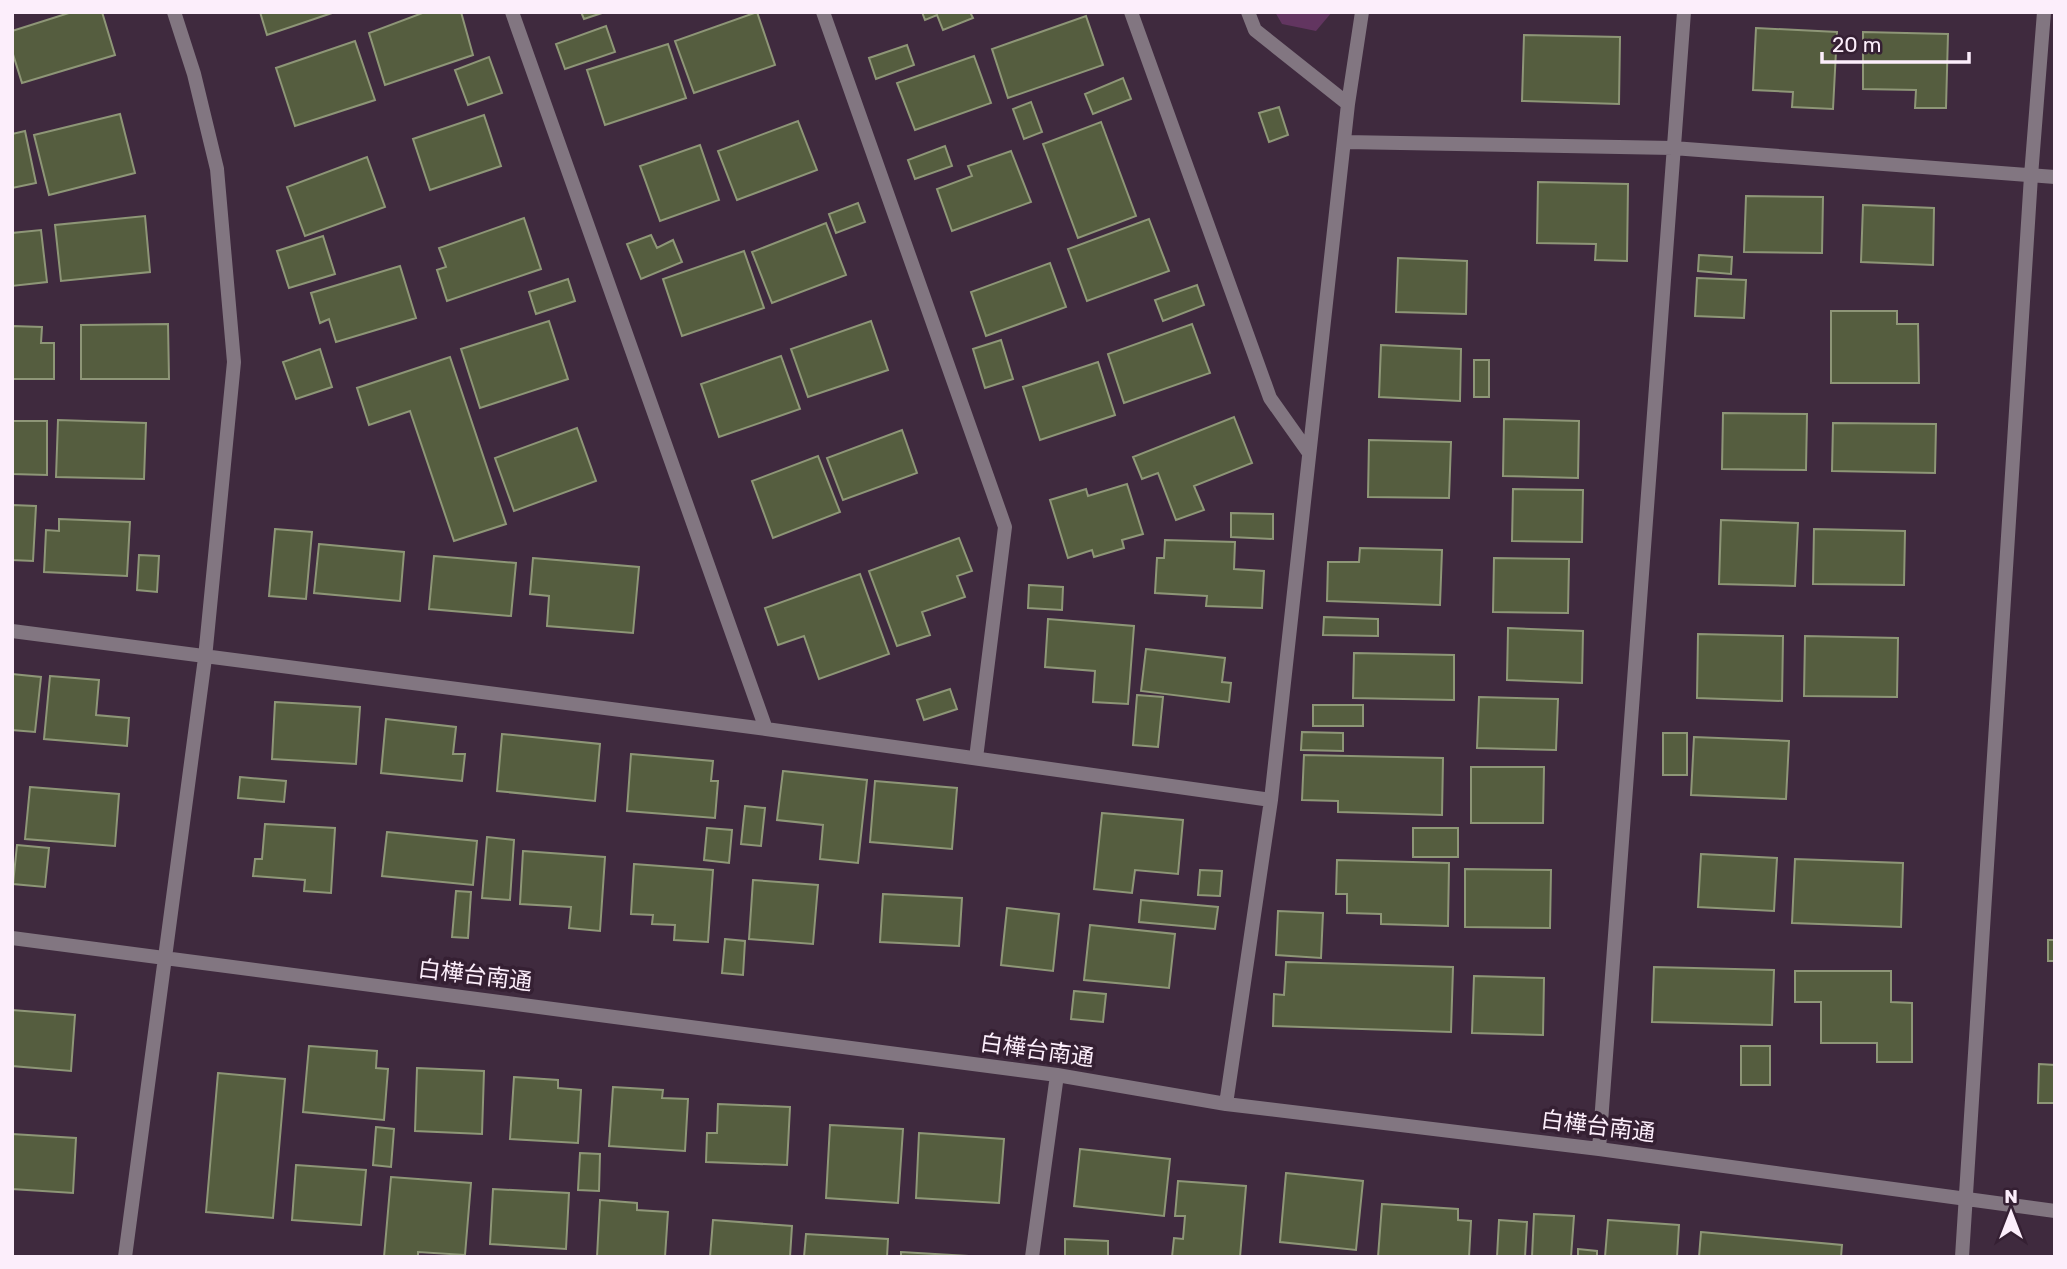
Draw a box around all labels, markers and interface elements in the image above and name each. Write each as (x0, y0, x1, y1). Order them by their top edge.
scale bar (1822, 21, 1969, 65)
text: 20 m (1832, 32, 1881, 57)
street label: 白樺台南通 (416, 954, 534, 996)
street label: 白樺台南通 (978, 1028, 1096, 1072)
street label: 白樺台南通 (1539, 1105, 1657, 1147)
north arrow (1976, 1178, 2046, 1248)
text: N (2004, 1185, 2018, 1208)

